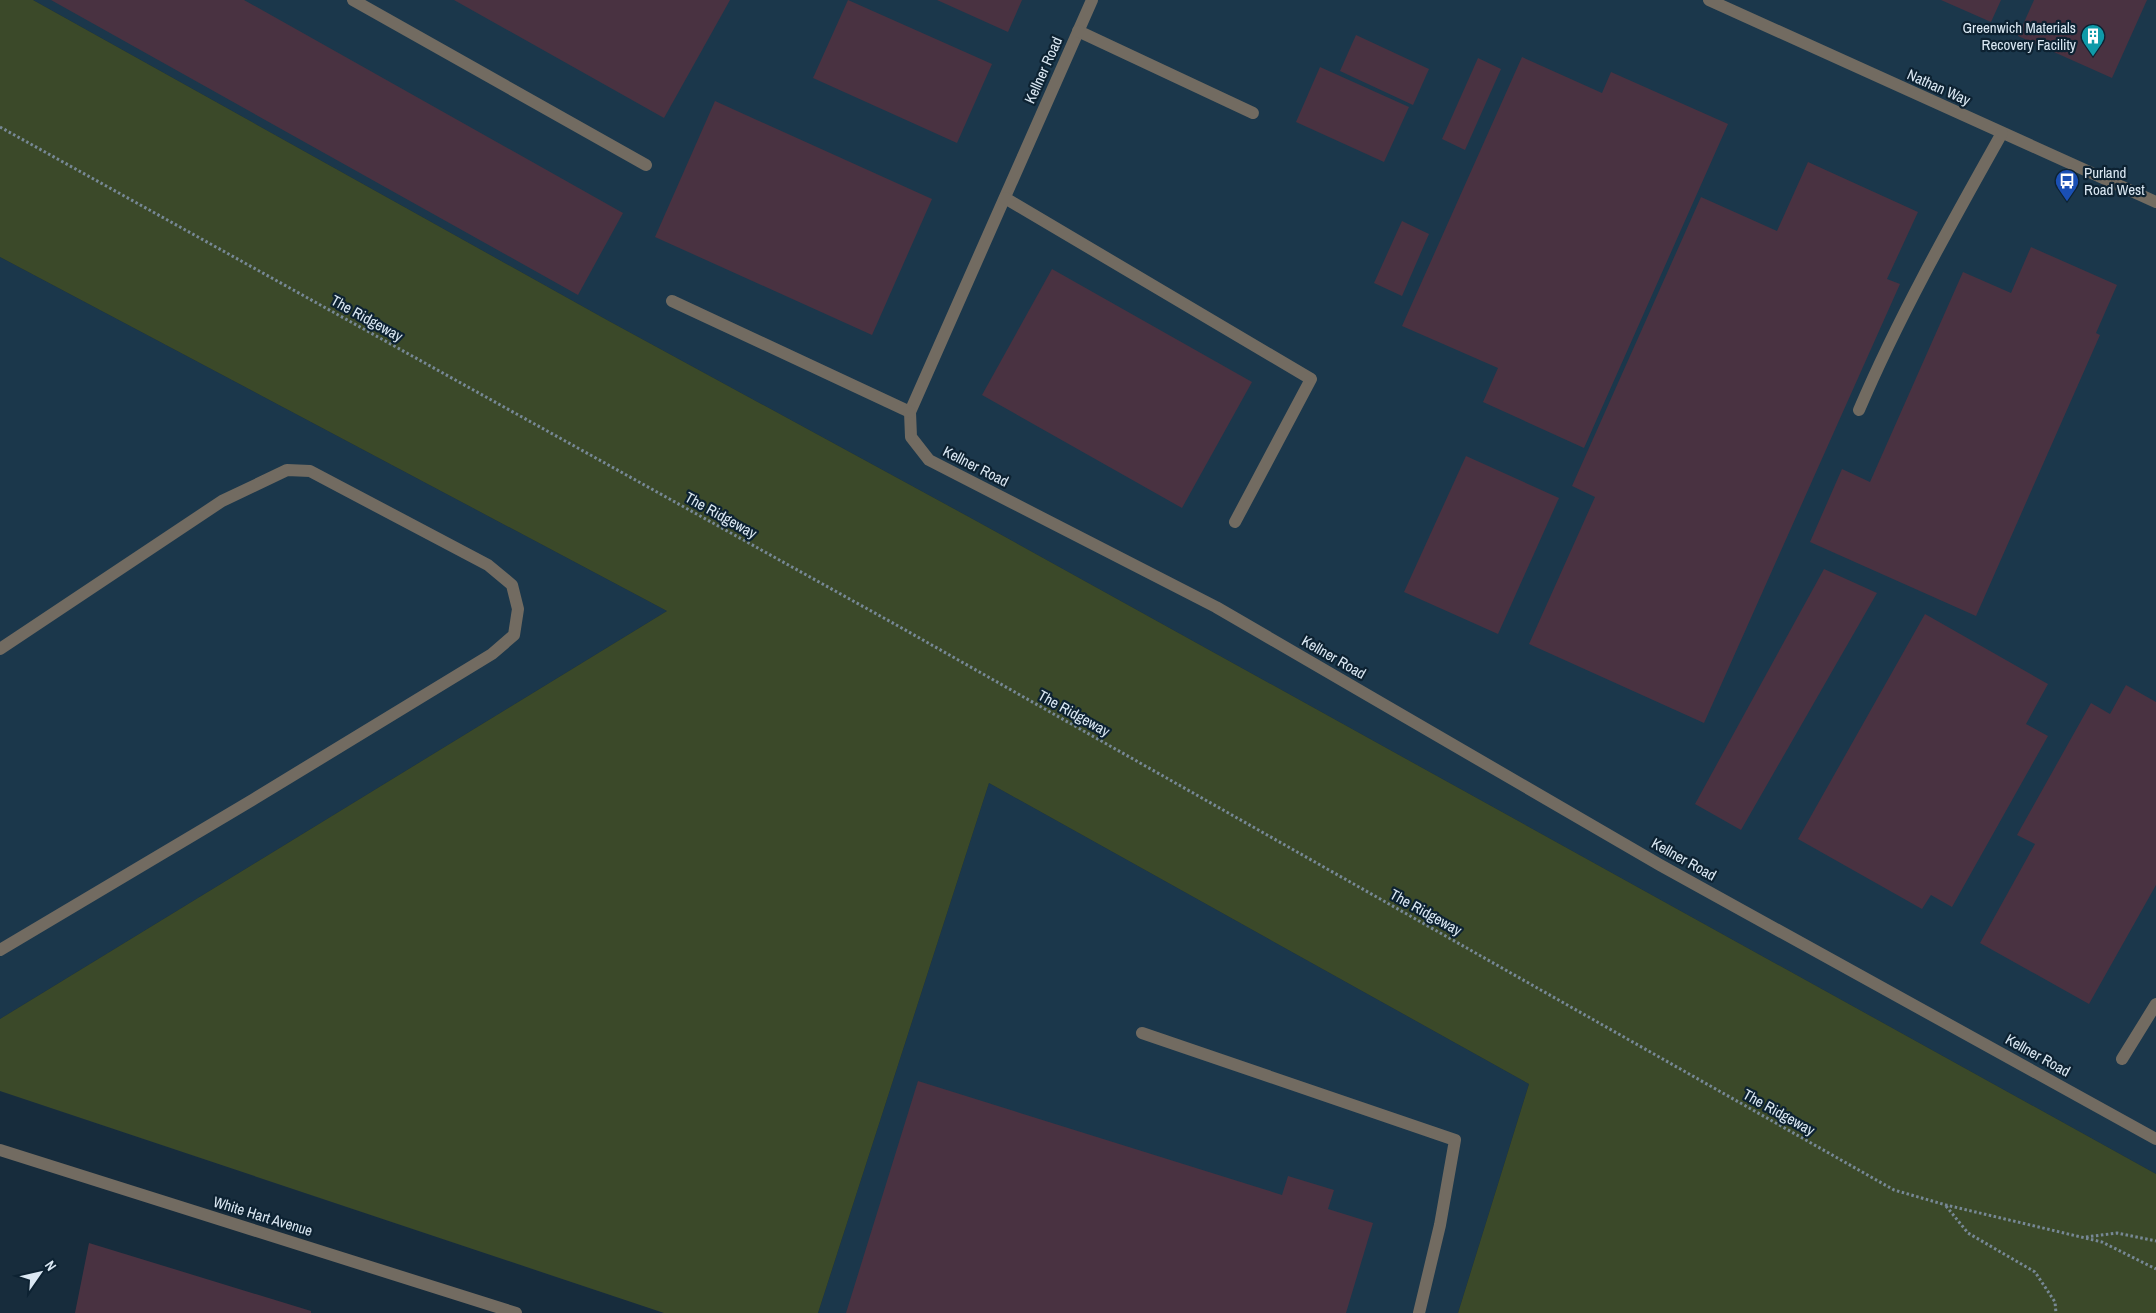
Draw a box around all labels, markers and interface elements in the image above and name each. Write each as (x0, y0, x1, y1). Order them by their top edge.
place label: Greenwich Materials Recovery Facility (1963, 17, 2077, 55)
building icon: Greenwich Materials Recovery Facility (2080, 23, 2106, 57)
street label: Kellner Road (1019, 33, 1067, 107)
street label: Nathan Way (1904, 64, 1975, 111)
place label: Purland Road West (2084, 162, 2145, 200)
bus stop icon: Purland Road West (2054, 168, 2080, 202)
street label: The Ridgeway (327, 290, 408, 347)
street label: Kellner Road (940, 441, 1012, 491)
street label: The Ridgeway (681, 487, 762, 544)
street label: Kellner Road (1298, 630, 1370, 684)
street label: The Ridgeway (1034, 685, 1115, 742)
street label: Kellner Road (1648, 833, 1720, 885)
street label: The Ridgeway (1386, 884, 1467, 941)
street label: Kellner Road (2002, 1029, 2074, 1081)
street label: The Ridgeway (1739, 1084, 1820, 1141)
street label: White Hart Avenue (211, 1191, 315, 1241)
north arrow (15, 1248, 65, 1298)
text: N (41, 1257, 61, 1274)

